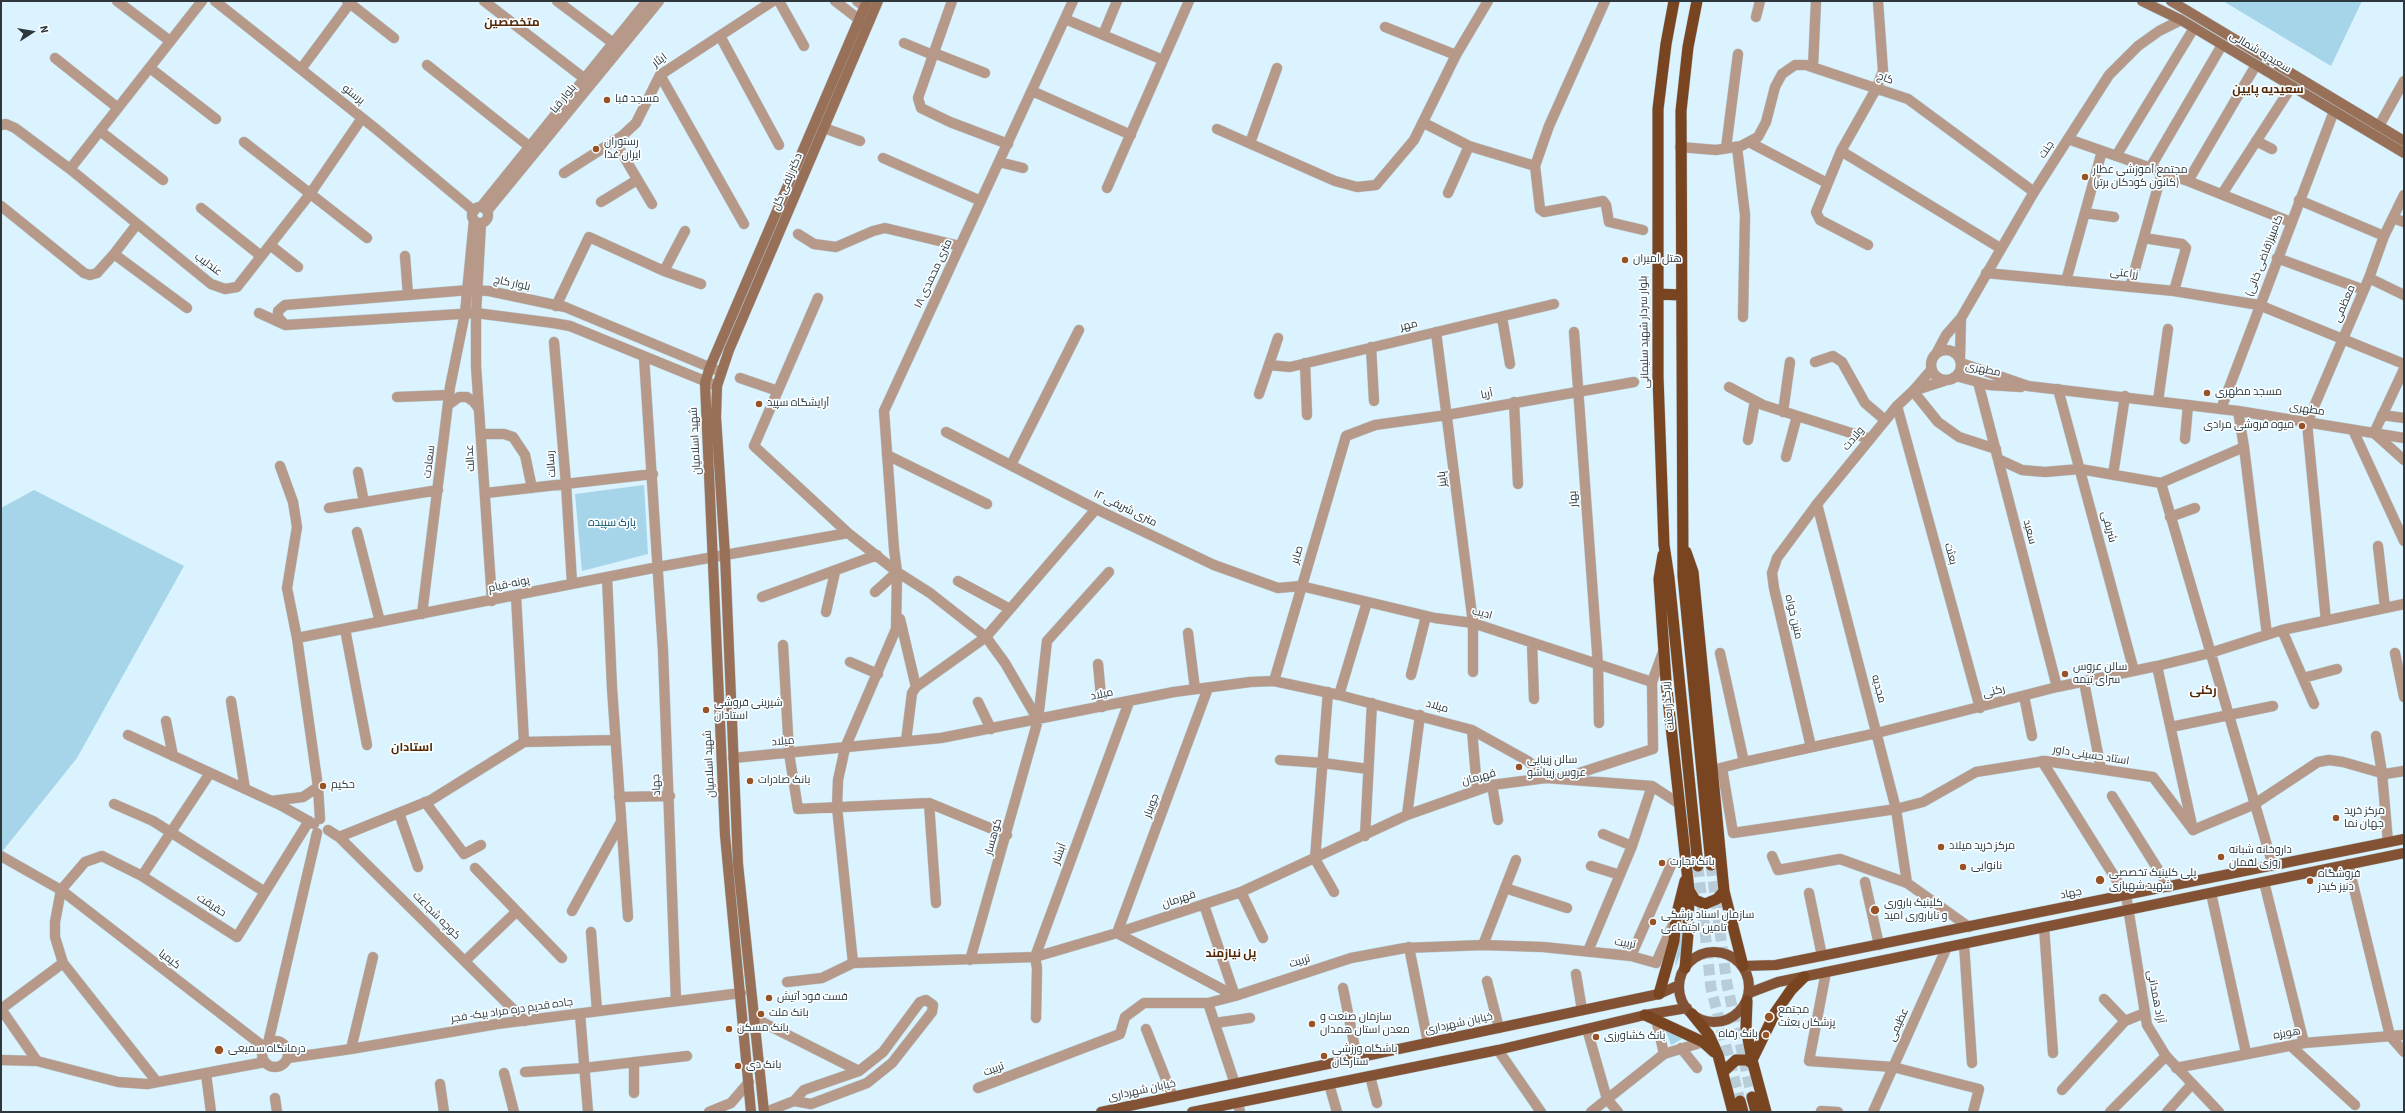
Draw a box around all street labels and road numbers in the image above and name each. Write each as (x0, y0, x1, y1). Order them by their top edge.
street label: سعیدیه شمالی (2227, 30, 2293, 76)
street label: ایثار (650, 51, 670, 71)
street label: کاج (1875, 70, 1895, 88)
street label: پرستو (339, 82, 367, 108)
street label: بلوار قبا (548, 82, 580, 116)
street label: جنت (2036, 139, 2058, 161)
street label: دکتر زلفی گل (770, 151, 806, 213)
street label: کامبیز(قاضی خانی) (2243, 213, 2287, 299)
street label: ۱۸ متری محمدی (912, 237, 956, 311)
street label: عندلیب (192, 251, 224, 279)
street label: زراعتی (2109, 266, 2139, 282)
street label: بلوار کاج (492, 274, 532, 294)
street label: بلوار سردار شهید سلیمانی (1637, 275, 1653, 389)
street label: معظمی (2331, 283, 2359, 325)
street label: مهر (1399, 318, 1419, 334)
street label: مطهری (1964, 360, 2002, 380)
street label: آریا (1480, 387, 1494, 403)
street label: مطهری (2288, 401, 2326, 419)
street label: شهید اسلامیان (688, 407, 704, 475)
street label: ولادت (1840, 424, 1868, 454)
street label: عدالت (463, 444, 479, 472)
street label: سعادت (421, 445, 439, 479)
street label: رسالت (544, 450, 560, 478)
street label: پاییز (1435, 470, 1451, 488)
street label: ۱۲ متری شریفی (1091, 488, 1159, 530)
street label: بهار (1567, 490, 1581, 508)
street label: شریفی (2097, 510, 2119, 544)
street label: سعید (2019, 518, 2039, 546)
street label: بعثت (1941, 542, 1959, 566)
street label: صابر (1289, 544, 1307, 566)
street label: پونه-قیام (487, 574, 531, 596)
street label: متین خواه (1781, 593, 1805, 641)
street label: ادیب (1471, 605, 1493, 623)
street label: مجدیه (1868, 673, 1888, 705)
street label: زیرگذر بعثت (1660, 681, 1678, 731)
street label: رکنی (1981, 683, 2007, 701)
street label: میلاد (1089, 686, 1115, 704)
street label: میلاد (1424, 697, 1450, 717)
street label: شهید اسلامیان (702, 730, 718, 798)
street label: میلاد (771, 734, 795, 750)
street label: استاد حسینی داور (2052, 743, 2130, 769)
street label: قهرمان (1460, 767, 1498, 789)
street label: جهاد (650, 774, 664, 796)
street label: جویبار (1142, 792, 1162, 820)
street label: کوهسار (982, 817, 1006, 857)
street label: آبشار (1050, 842, 1070, 866)
street label: جهاد (2059, 885, 2083, 903)
street label: قهرمان (1160, 888, 1198, 912)
street label: کوچه شجاعت (409, 889, 463, 943)
street label: حقیقت (194, 892, 228, 920)
street label: تربیت (1613, 936, 1637, 952)
street label: کیمیا (155, 948, 183, 972)
street label: تربیت (1288, 952, 1312, 972)
street label: آزاد همدانی (2143, 969, 2167, 1025)
street label: جاده قدیم دره مراد بیک- فجر (450, 996, 574, 1026)
street label: عظیمی (1886, 1006, 1912, 1044)
street label: خیابان شهرداری (1424, 1010, 1494, 1038)
street label: هویزه (2272, 1025, 2302, 1043)
street label: تربیت (982, 1060, 1006, 1080)
street label: خیابان شهرداری (1107, 1077, 1177, 1105)

